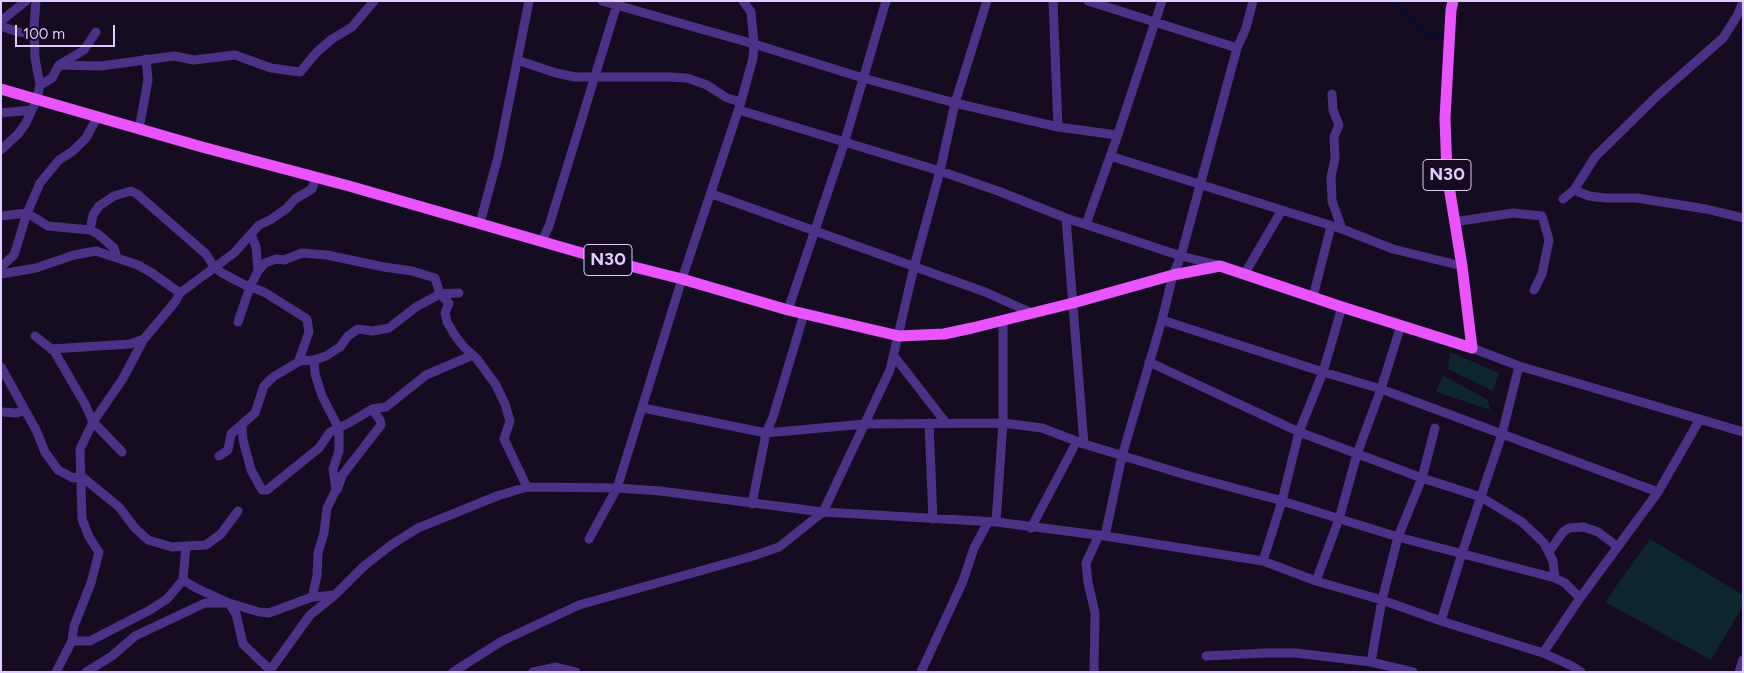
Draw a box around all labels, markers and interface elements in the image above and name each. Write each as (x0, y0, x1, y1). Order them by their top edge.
scale bar (18, 15, 118, 47)
text: 100 m (23, 25, 65, 43)
road number: N30 (1423, 160, 1471, 190)
road number: N30 (584, 244, 632, 276)

